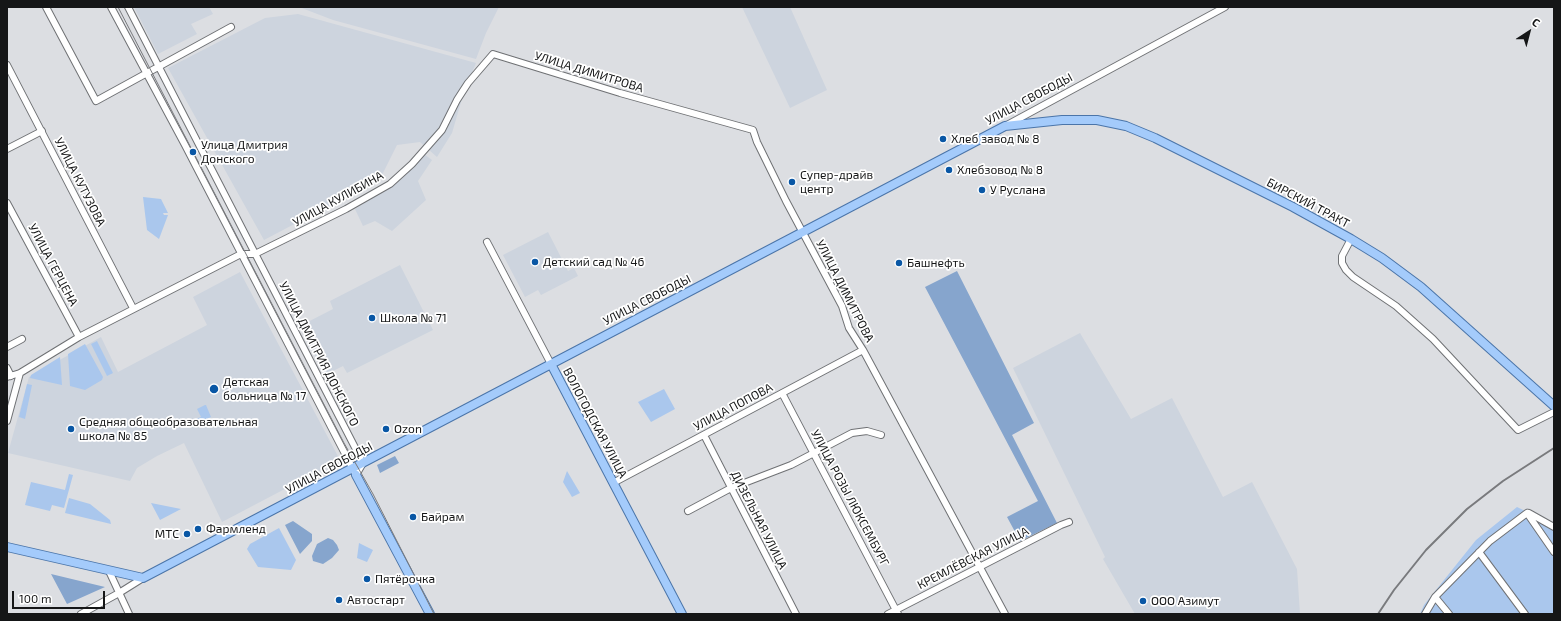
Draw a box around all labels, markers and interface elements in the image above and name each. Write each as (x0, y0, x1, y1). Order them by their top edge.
north arrow (1509, 12, 1549, 52)
text: С (1530, 15, 1543, 29)
street label: УЛИЦА ДИМИТРОВА (533, 49, 645, 95)
street label: УЛИЦА СВОБОДЫ (983, 70, 1075, 128)
place label: Хлеб завод № 8 (951, 132, 1040, 146)
marker: Хлеб завод № 8 (938, 134, 948, 144)
street label: УЛИЦА КУТУЗОВА (51, 135, 109, 229)
place label: Улица Дмитрия Донского (201, 138, 288, 166)
marker: Улица Дмитрия Донского (188, 147, 198, 157)
place label: Хлебзовод № 8 (957, 163, 1043, 177)
marker: Хлебзовод № 8 (944, 165, 954, 175)
street label: УЛИЦА КУЛИБИНА (290, 168, 386, 230)
place label: Супер-драйв центр (800, 168, 873, 196)
street label: БИРСКИЙ ТРАКТ (1264, 175, 1352, 231)
marker: Супер-драйв центр (787, 177, 797, 187)
place label: У Руслана (990, 183, 1046, 197)
marker: У Руслана (977, 185, 987, 195)
street label: УЛИЦА ГЕРЦЕНА (25, 221, 81, 309)
street label: УЛИЦА ДИМИТРОВА (813, 237, 877, 345)
place label: Детский сад № 46 (543, 255, 644, 269)
place label: Башнефть (907, 256, 965, 270)
marker: Детский сад № 46 (530, 257, 540, 267)
marker: Башнефть (894, 258, 904, 268)
street label: УЛИЦА СВОБОДЫ (601, 272, 693, 328)
street label: УЛИЦА ДМИТРИЯ ДОНСКОГО (276, 279, 362, 429)
place label: Школа № 71 (380, 311, 447, 325)
marker: Школа № 71 (367, 313, 377, 323)
street label: ВОЛОГОДСКАЯ УЛИЦА (560, 365, 630, 481)
place label: Детская больница № 17 (223, 375, 306, 403)
street label: УЛИЦА ПОПОВА (691, 380, 775, 434)
marker: Детская больница № 17 (208, 383, 220, 395)
place label: Средняя общеобразовательная школа № 85 (79, 415, 258, 443)
place label: Ozon (394, 422, 422, 436)
marker: Средняя общеобразовательная школа № 85 (66, 424, 76, 434)
marker: Ozon (381, 424, 391, 434)
street label: УЛИЦА РОЗЫ ЛЮКСЕМБУРГ (808, 427, 892, 569)
street label: УЛИЦА СВОБОДЫ (283, 439, 375, 497)
street label: ДИЗЕЛЬНАЯ УЛИЦА (728, 468, 790, 572)
place label: Байрам (421, 510, 464, 524)
marker: Байрам (408, 512, 418, 522)
place label: Фармленд (206, 522, 266, 536)
marker: Фармленд (193, 524, 203, 534)
street label: КРЕМЛЁВСКАЯ УЛИЦА (915, 524, 1031, 592)
place label: МТС (155, 527, 179, 541)
marker: МТС (182, 529, 192, 539)
place label: Пятёрочка (375, 572, 435, 586)
marker: Пятёрочка (362, 574, 372, 584)
scale bar (14, 583, 107, 609)
text: 100 m (19, 591, 51, 605)
place label: Автостарт (347, 593, 405, 607)
place label: ООО Азимут (1151, 594, 1219, 608)
marker: Автостарт (334, 595, 344, 605)
marker: ООО Азимут (1138, 596, 1148, 606)

